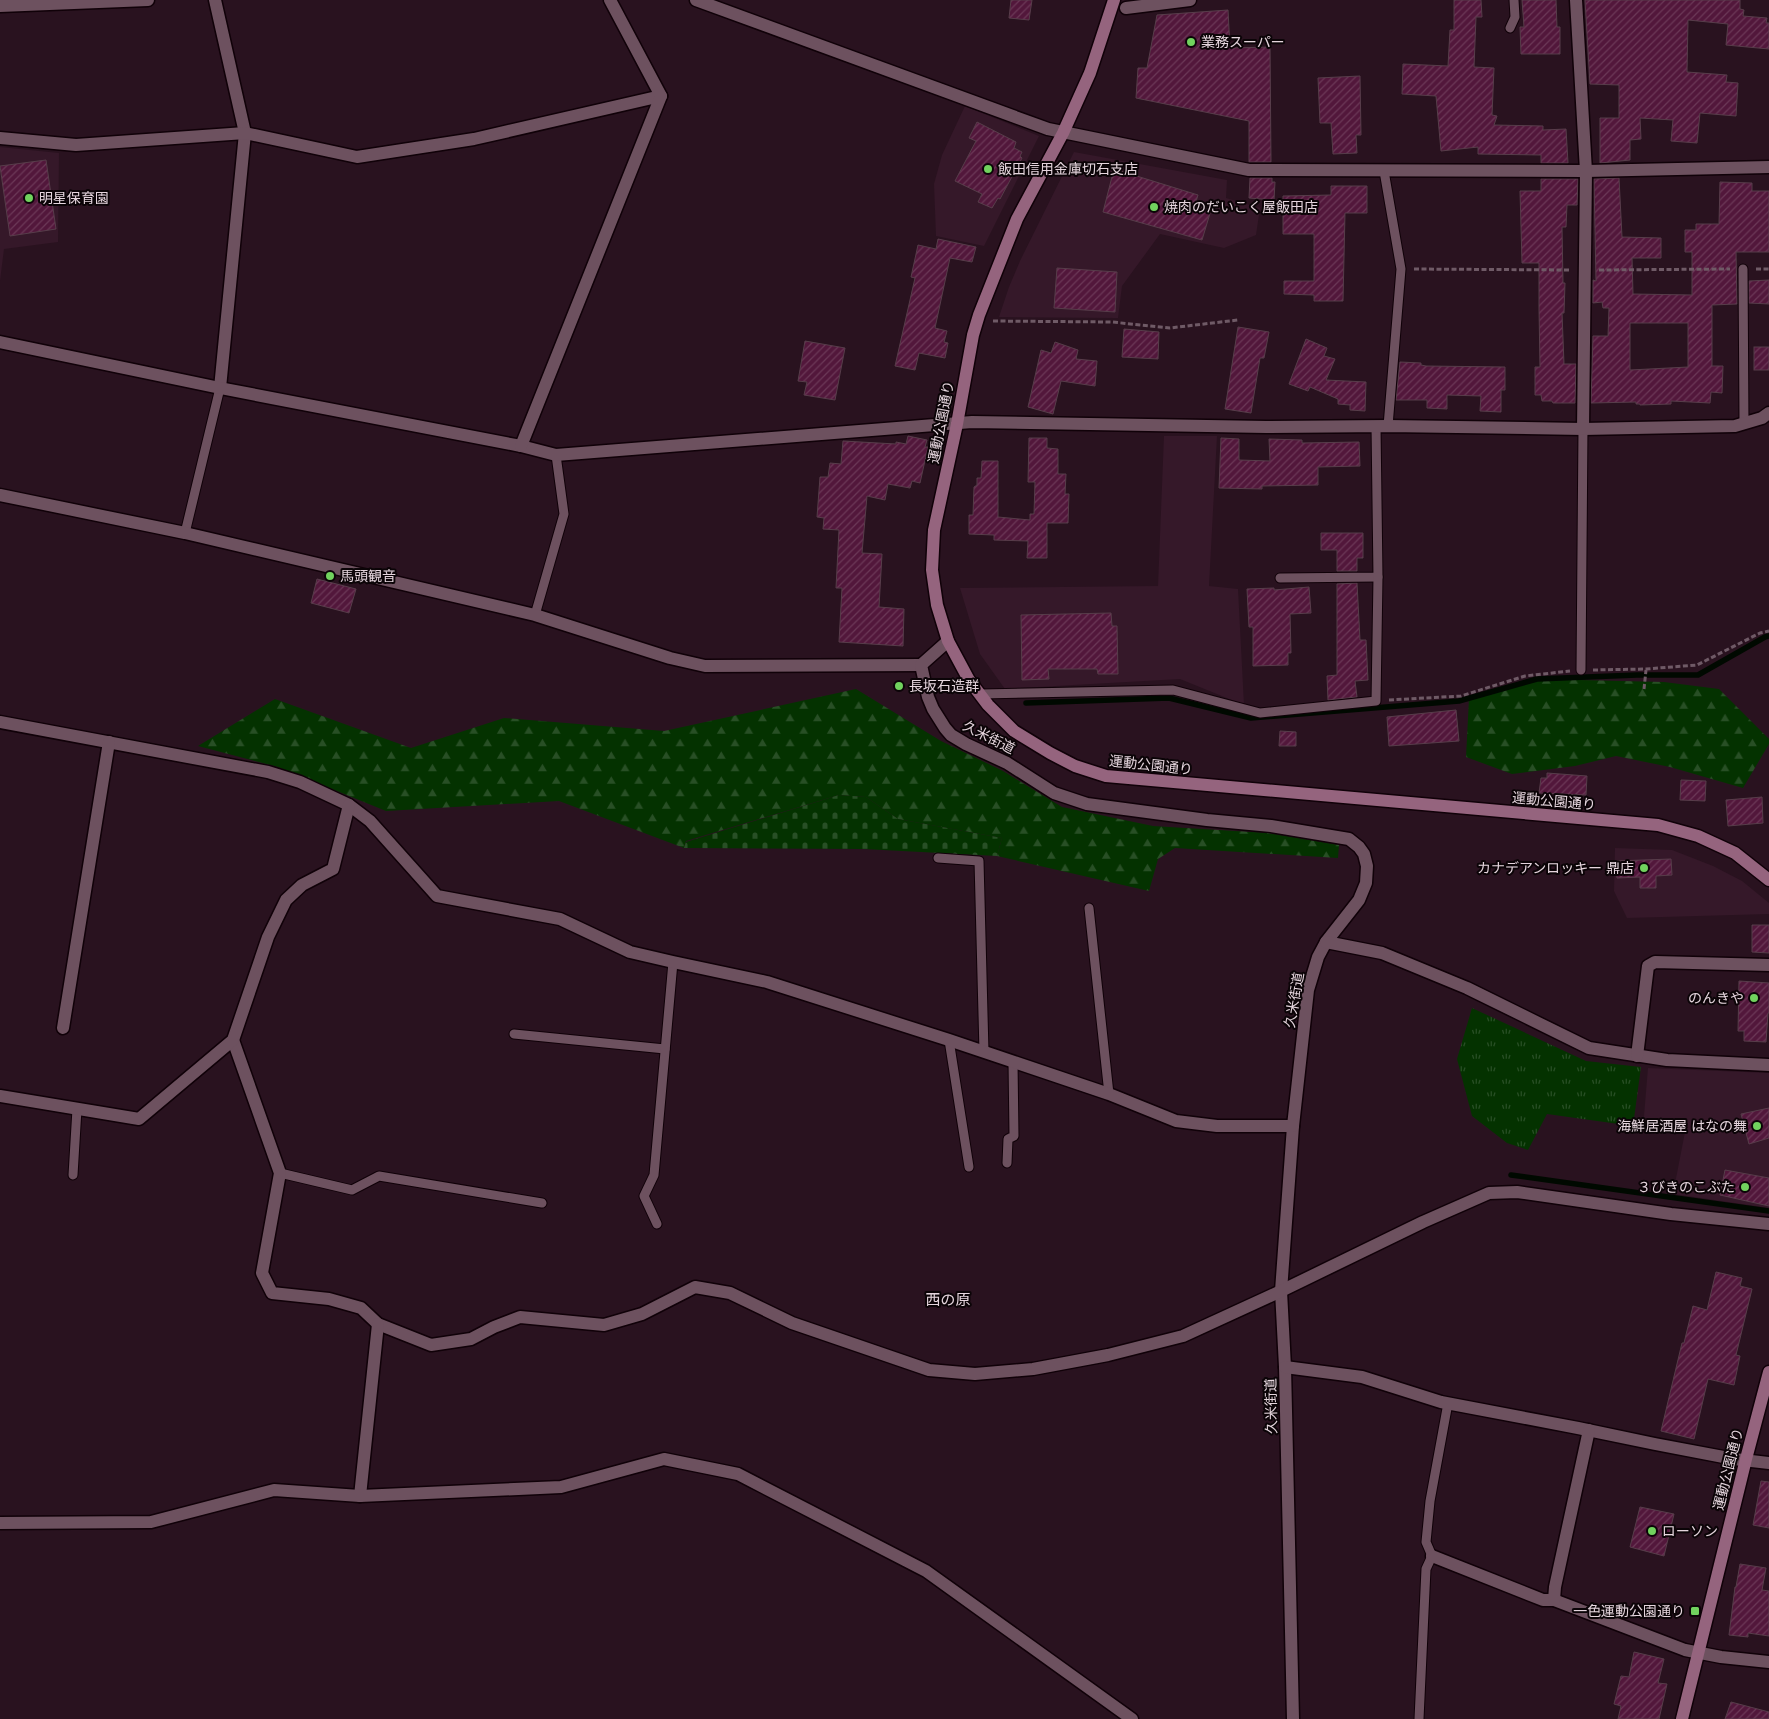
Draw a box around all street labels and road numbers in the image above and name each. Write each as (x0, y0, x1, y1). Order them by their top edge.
street label: 運動公園通り (925, 379, 958, 465)
street label: 久米街道 (960, 717, 1018, 758)
street label: 運動公園通り (1108, 753, 1194, 778)
street label: 運動公園通り (1511, 789, 1597, 814)
street label: 久米街道 (1281, 971, 1308, 1029)
street label: 久米街道 (1263, 1378, 1280, 1434)
street label: 運動公園通り (1710, 1426, 1747, 1512)

